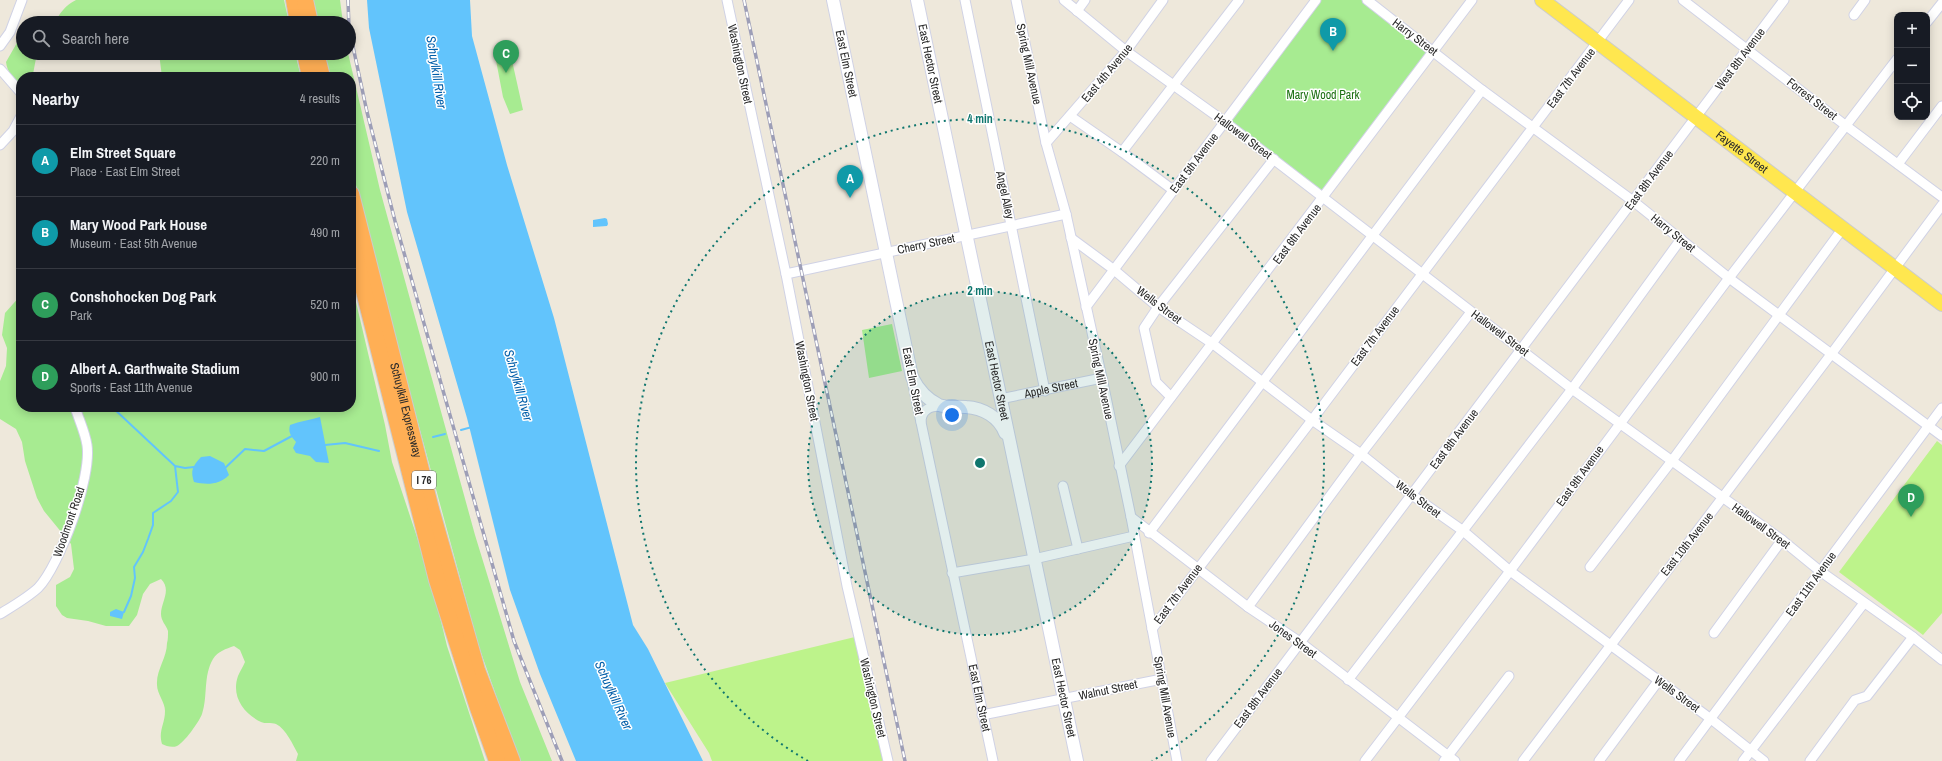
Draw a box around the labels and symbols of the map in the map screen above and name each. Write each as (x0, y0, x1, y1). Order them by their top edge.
street label: Harry Street (1389, 15, 1441, 60)
pin: B (1320, 18, 1346, 51)
street label: Spring Mill Avenue (1013, 22, 1045, 106)
street label: Washington Street (724, 23, 756, 106)
street label: East Hector Street (914, 23, 947, 105)
street label: West 8th Avenue (1711, 25, 1769, 93)
street label: East Elm Street (831, 28, 861, 99)
water label: Schuylkill River (422, 34, 451, 110)
pin: C (493, 40, 519, 73)
street label: East 4th Avenue (1078, 40, 1136, 106)
street label: East 7th Avenue (1543, 45, 1599, 111)
street label: Forrest Street (1784, 74, 1841, 124)
park label: Mary Wood Park (1286, 87, 1360, 103)
street label: Hallowell Street (1211, 109, 1275, 163)
text: 4 min (967, 111, 993, 127)
street label: Fayette Street (1713, 127, 1771, 177)
street label: East 5th Avenue (1166, 130, 1222, 196)
street label: East 8th Avenue (1621, 147, 1677, 213)
pin: A (837, 165, 863, 198)
street label: Angel Alley (992, 169, 1018, 221)
street label: East 6th Avenue (1269, 201, 1325, 267)
street label: Harry Street (1647, 210, 1699, 256)
street label: Cherry Street (896, 230, 957, 258)
text: 2 min (967, 283, 993, 299)
street label: Wells Street (1133, 283, 1185, 327)
street label: East 7th Avenue (1347, 303, 1403, 369)
street label: Hallowell Street (1468, 306, 1532, 360)
street label: Spring Mill Avenue (1085, 337, 1117, 421)
street label: Washington Street (791, 340, 823, 423)
street label: East Hector Street (981, 340, 1013, 422)
street label: East Elm Street (899, 346, 927, 416)
water label: Schuylkill River (500, 347, 537, 423)
street label: Schuylkill Expressway (386, 361, 426, 459)
street label: Apple Street (1022, 375, 1079, 402)
your location (942, 405, 962, 425)
street label: East 8th Avenue (1426, 406, 1482, 472)
street label: East 9th Avenue (1553, 442, 1607, 510)
centre of rings (973, 456, 987, 470)
road number: I 76 (412, 471, 436, 489)
street label: Wells Street (1392, 477, 1444, 521)
pin: D (1898, 484, 1924, 517)
street label: Woodmont Road (49, 485, 89, 559)
street label: Hallowell Street (1729, 499, 1794, 553)
street label: East 10th Avenue (1657, 509, 1717, 579)
street label: East 11th Avenue (1782, 548, 1840, 620)
street label: East 7th Avenue (1150, 561, 1206, 627)
street label: Jones Street (1266, 616, 1320, 662)
street label: Spring Mill Avenue (1150, 655, 1180, 739)
street label: Washington Street (856, 657, 890, 740)
street label: East Hector Street (1048, 657, 1080, 739)
water label: Schuylkill River (591, 658, 636, 733)
street label: East Elm Street (965, 663, 995, 733)
street label: East 8th Avenue (1230, 665, 1286, 731)
street label: Wells Street (1651, 672, 1703, 716)
street label: Walnut Street (1077, 676, 1139, 704)

